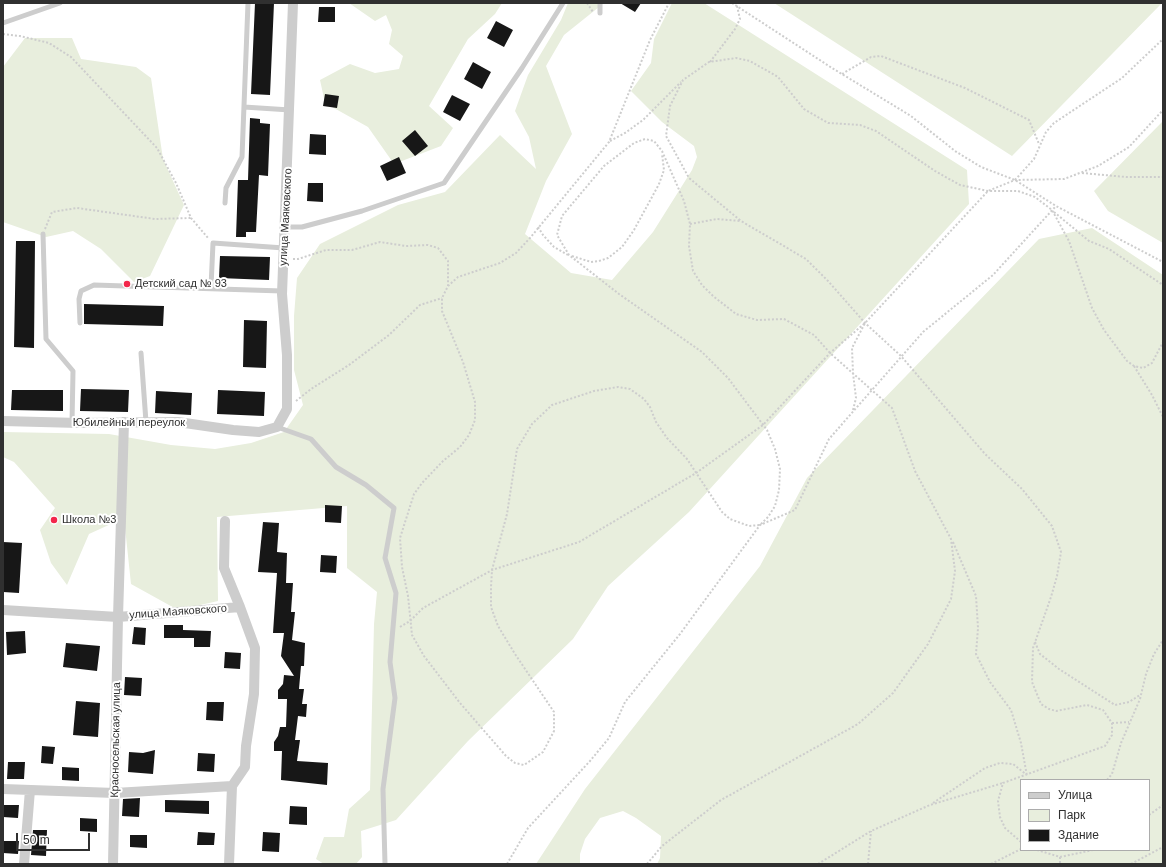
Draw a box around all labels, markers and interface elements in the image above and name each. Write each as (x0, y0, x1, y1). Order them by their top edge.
street label: улица Маяковского (277, 168, 295, 266)
place label: Детский сад № 93 (135, 277, 227, 291)
marker: Детский сад № 93 (122, 279, 132, 289)
street label: Юбилейный переулок (73, 416, 185, 430)
place label: Школа №3 (62, 513, 116, 527)
marker: Школа №3 (49, 515, 59, 525)
street label: улица Маяковского (129, 602, 227, 622)
street label: Красносельская улица (108, 682, 124, 798)
legend (1020, 779, 1150, 851)
text: Улица (1058, 788, 1092, 802)
text: Парк (1058, 808, 1085, 822)
scale bar (18, 825, 92, 851)
text: Здание (1058, 828, 1099, 842)
text: 50 m (23, 833, 50, 847)

